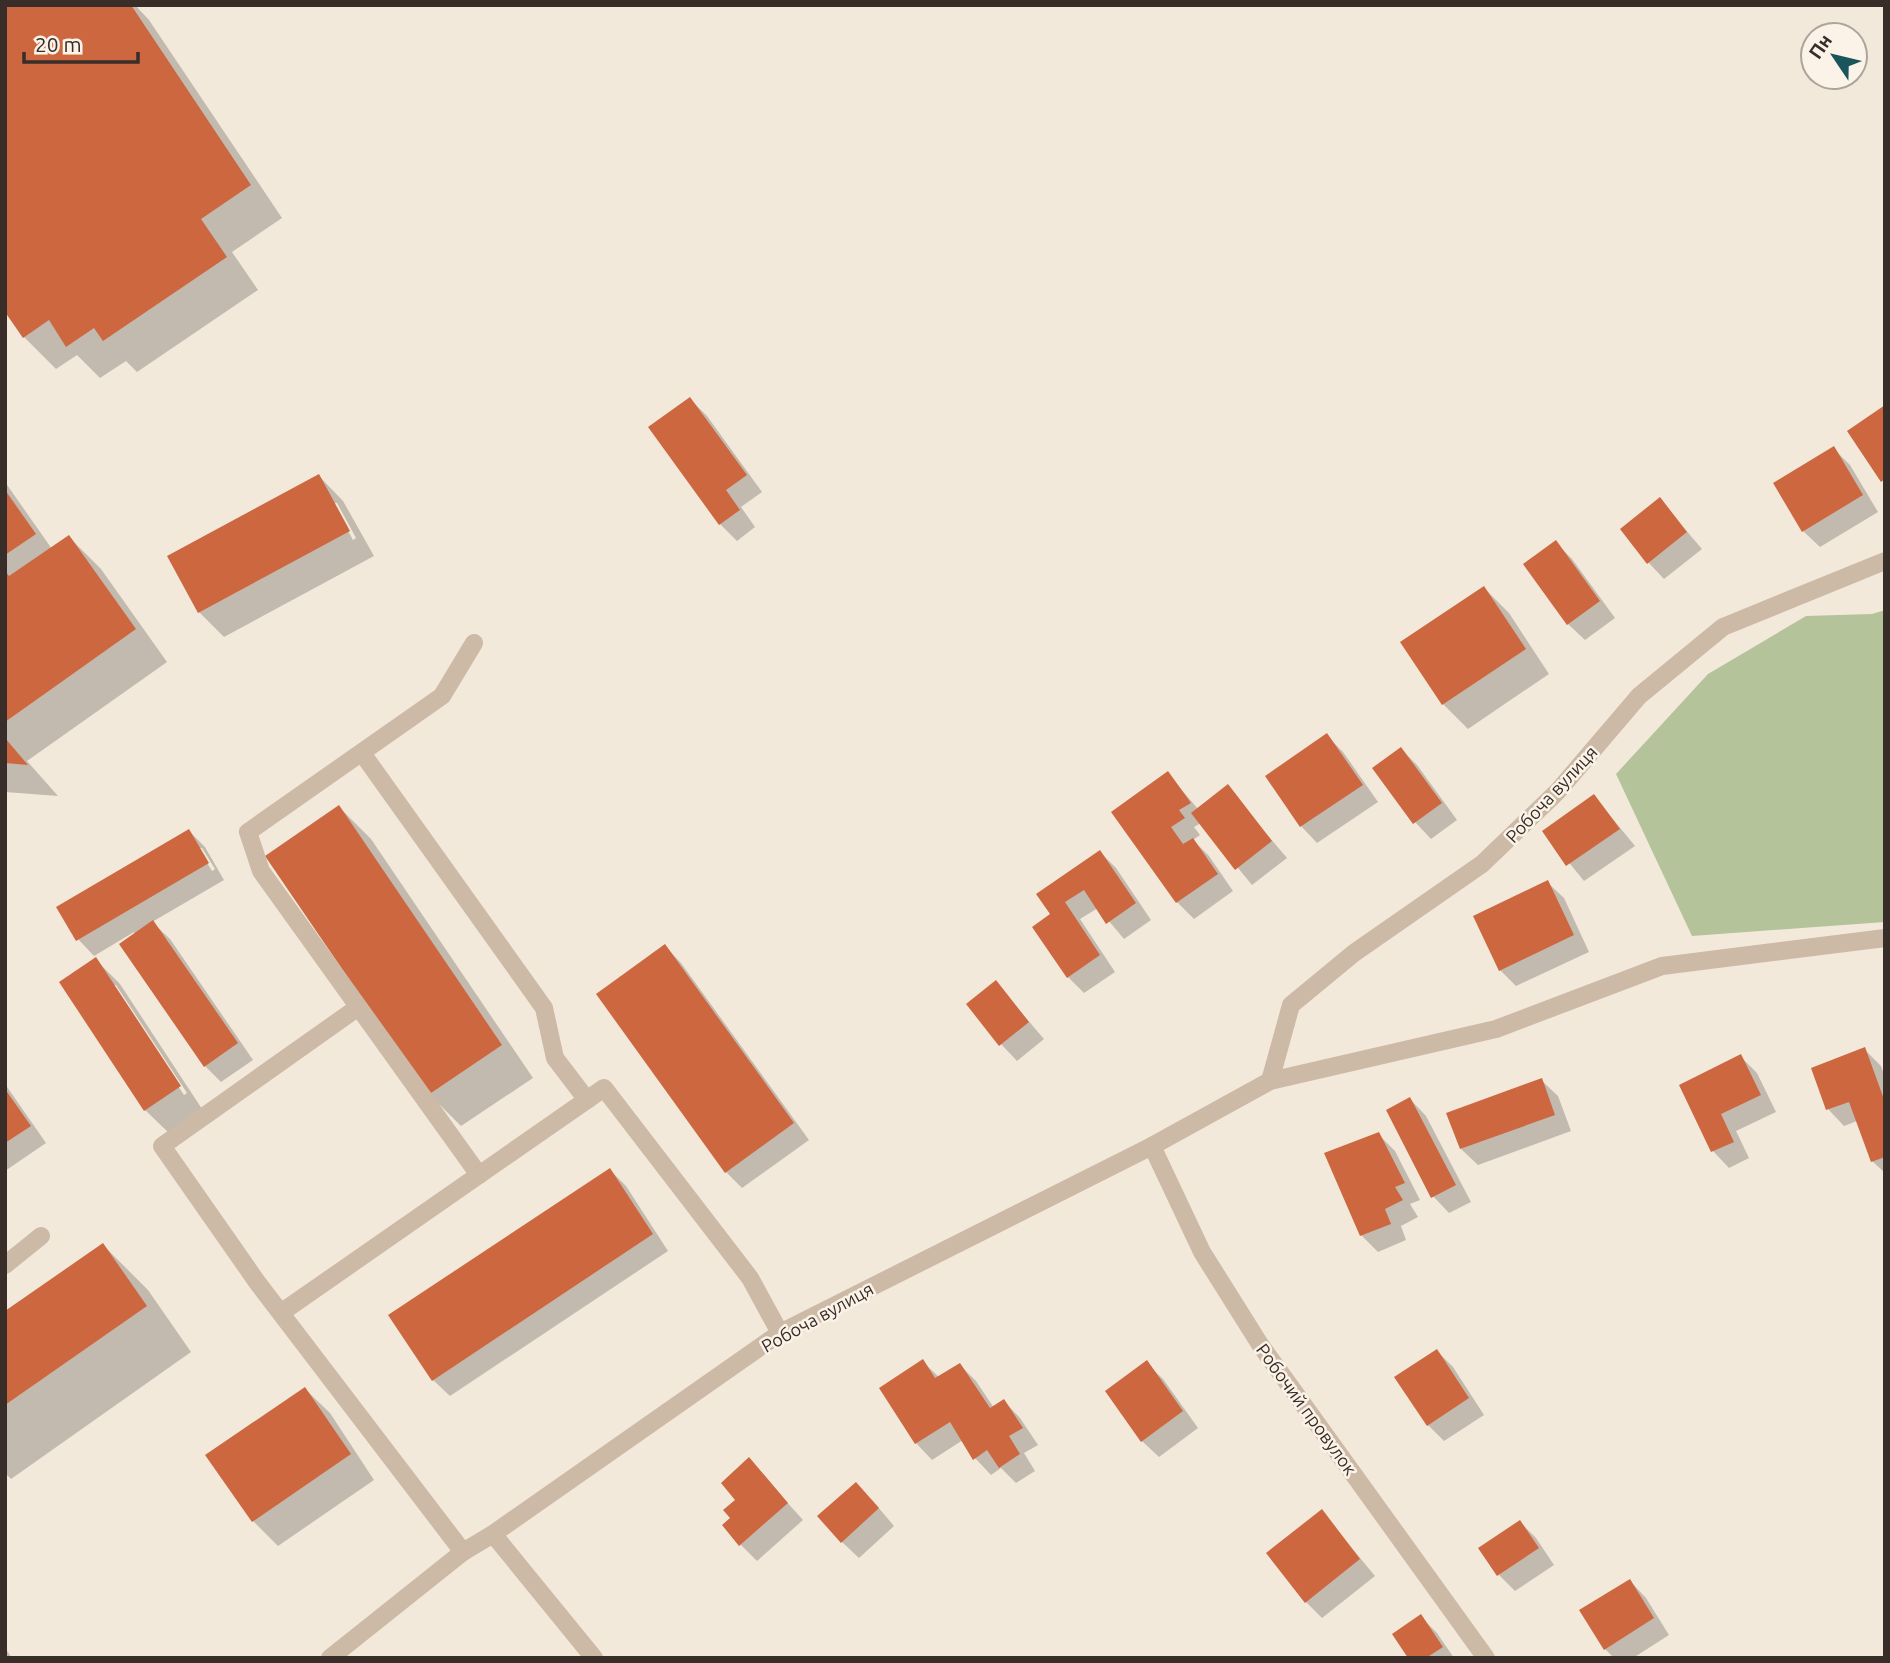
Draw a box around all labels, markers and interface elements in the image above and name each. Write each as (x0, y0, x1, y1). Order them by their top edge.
scale bar (24, 21, 138, 65)
north arrow (1799, 21, 1869, 91)
text: Пн (1804, 30, 1836, 63)
text: 20 m (35, 32, 82, 56)
street label: Робоча вулиця (1501, 742, 1601, 846)
street label: Робоча вулиця (758, 1278, 876, 1356)
street label: Робочий провулок (1253, 1340, 1361, 1478)

